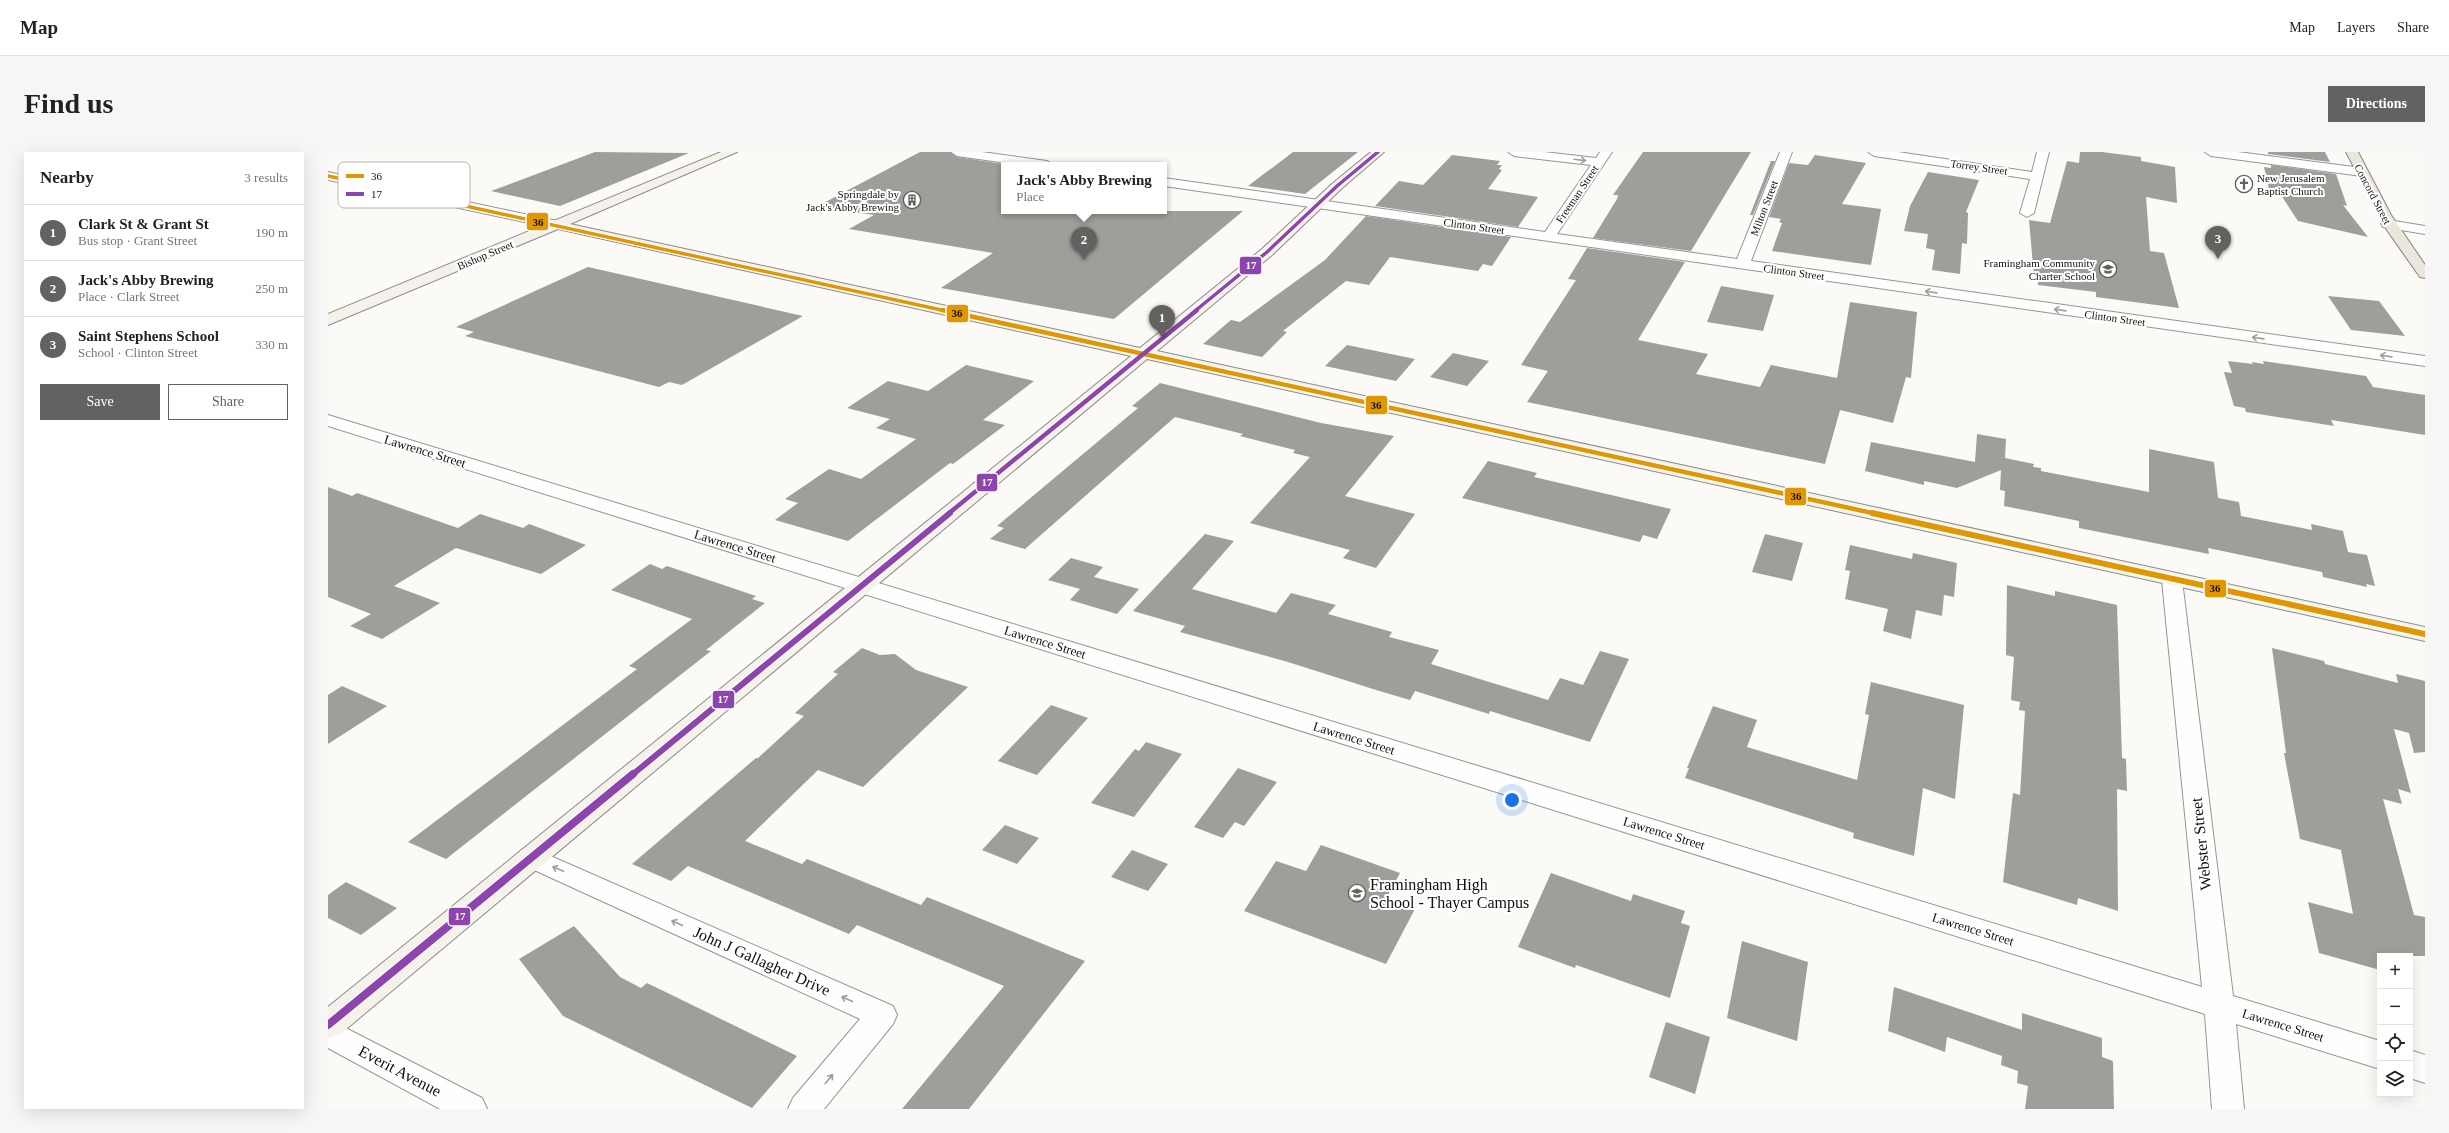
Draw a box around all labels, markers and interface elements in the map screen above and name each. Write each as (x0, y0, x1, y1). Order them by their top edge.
text: Map (20, 17, 58, 38)
text: Map (2289, 20, 2315, 35)
text: Layers (2337, 20, 2375, 35)
text: Share (2397, 20, 2429, 35)
button: Directions (2328, 86, 2425, 122)
text: Find us (24, 88, 114, 119)
one-way arrow (1573, 156, 1586, 164)
street label: Torrey Street (1950, 157, 2008, 177)
legend (338, 162, 470, 208)
popup (1001, 162, 1167, 214)
street label: Concord Street (2352, 162, 2394, 226)
street label: Freeman Street (1553, 163, 1601, 225)
text: Nearby (40, 168, 94, 187)
text: 3 results (244, 170, 288, 185)
text: 36 (371, 170, 383, 182)
text: Jack's Abby Brewing (1016, 172, 1152, 188)
place label: New Jerusalem Baptist Church (2257, 172, 2325, 197)
church icon: New Jerusalem Baptist Church (2234, 174, 2254, 194)
street label: Milton Street (1748, 179, 1780, 237)
text: 17 (371, 188, 383, 200)
place label: Springdale by Jack's Abby Brewing (806, 188, 899, 213)
text: Place (1016, 189, 1044, 204)
building icon: Springdale by Jack's Abby Brewing (902, 190, 922, 210)
line badge: 36 (526, 212, 549, 231)
text: Clark St & Grant St (78, 216, 209, 232)
text: 36 (533, 216, 544, 228)
street label: Clinton Street (1443, 216, 1505, 236)
text: 1 (50, 225, 56, 240)
text: 190 m (255, 225, 288, 240)
pin: 3 (2205, 226, 2231, 259)
pin: 2 (1071, 227, 1097, 260)
text: Bus stop · Grant Street (78, 233, 197, 248)
street label: Bishop Street (455, 238, 515, 272)
line badge: 17 (1239, 256, 1262, 275)
place label: Framingham Community Charter School (1983, 257, 2095, 282)
text: 17 (1246, 259, 1257, 271)
school or university icon: Framingham Community Charter School (2098, 259, 2118, 279)
street label: Clinton Street (1763, 262, 1825, 282)
text: Jack's Abby Brewing (78, 272, 214, 288)
text: 2 (50, 281, 56, 296)
text: 250 m (255, 281, 288, 296)
one-way arrow (1925, 288, 1938, 296)
text: Place · Clark Street (78, 289, 179, 304)
line badge: 36 (946, 304, 969, 323)
pin: 1 (1149, 305, 1175, 338)
one-way arrow (2054, 306, 2067, 314)
text: 36 (952, 307, 963, 319)
street label: Clinton Street (2084, 308, 2146, 328)
text: Saint Stephens School (78, 328, 219, 344)
one-way arrow (2252, 334, 2265, 342)
text: 3 (50, 337, 56, 352)
text: 330 m (255, 337, 288, 352)
text: School · Clinton Street (78, 345, 198, 360)
one-way arrow (2380, 352, 2393, 360)
button: Save (40, 384, 160, 420)
button: Share (168, 384, 288, 420)
line badge: 36 (1365, 395, 1388, 415)
text: 36 (1371, 399, 1382, 411)
street label: Lawrence Street (382, 431, 468, 471)
line badge: 17 (976, 473, 998, 492)
text: 17 (982, 476, 993, 488)
line badge: 36 (1784, 487, 1807, 506)
text: 36 (1791, 490, 1802, 502)
street label: Lawrence Street (692, 526, 778, 566)
line badge: 36 (2204, 579, 2227, 598)
text: 36 (2210, 582, 2221, 594)
street label: Lawrence Street (1002, 622, 1088, 662)
line badge: 17 (712, 690, 735, 709)
text: 17 (718, 693, 729, 705)
street label: Lawrence Street (1311, 718, 1397, 758)
your location (1502, 790, 1522, 810)
street label: Webster Street (2188, 796, 2214, 891)
street label: Lawrence Street (1621, 813, 1707, 853)
one-way arrow (553, 865, 565, 873)
place label: Framingham High School - Thayer Campus (1370, 876, 1529, 912)
school or university icon: Framingham High School - Thayer Campus (1347, 883, 1367, 903)
line badge: 17 (448, 907, 471, 926)
street label: Lawrence Street (1930, 909, 2016, 949)
text: 17 (455, 910, 466, 922)
one-way arrow (671, 918, 683, 926)
street label: John J Gallagher Drive (691, 923, 833, 1000)
map controls (2377, 953, 2413, 1097)
button: + (2377, 953, 2413, 989)
button: − (2377, 989, 2413, 1025)
one-way arrow (841, 995, 853, 1002)
street label: Lawrence Street (2240, 1005, 2326, 1045)
button: locate (2377, 1025, 2413, 1061)
street label: Everit Avenue (356, 1042, 444, 1100)
button: layers (2377, 1061, 2413, 1097)
one-way arrow (825, 1074, 834, 1084)

